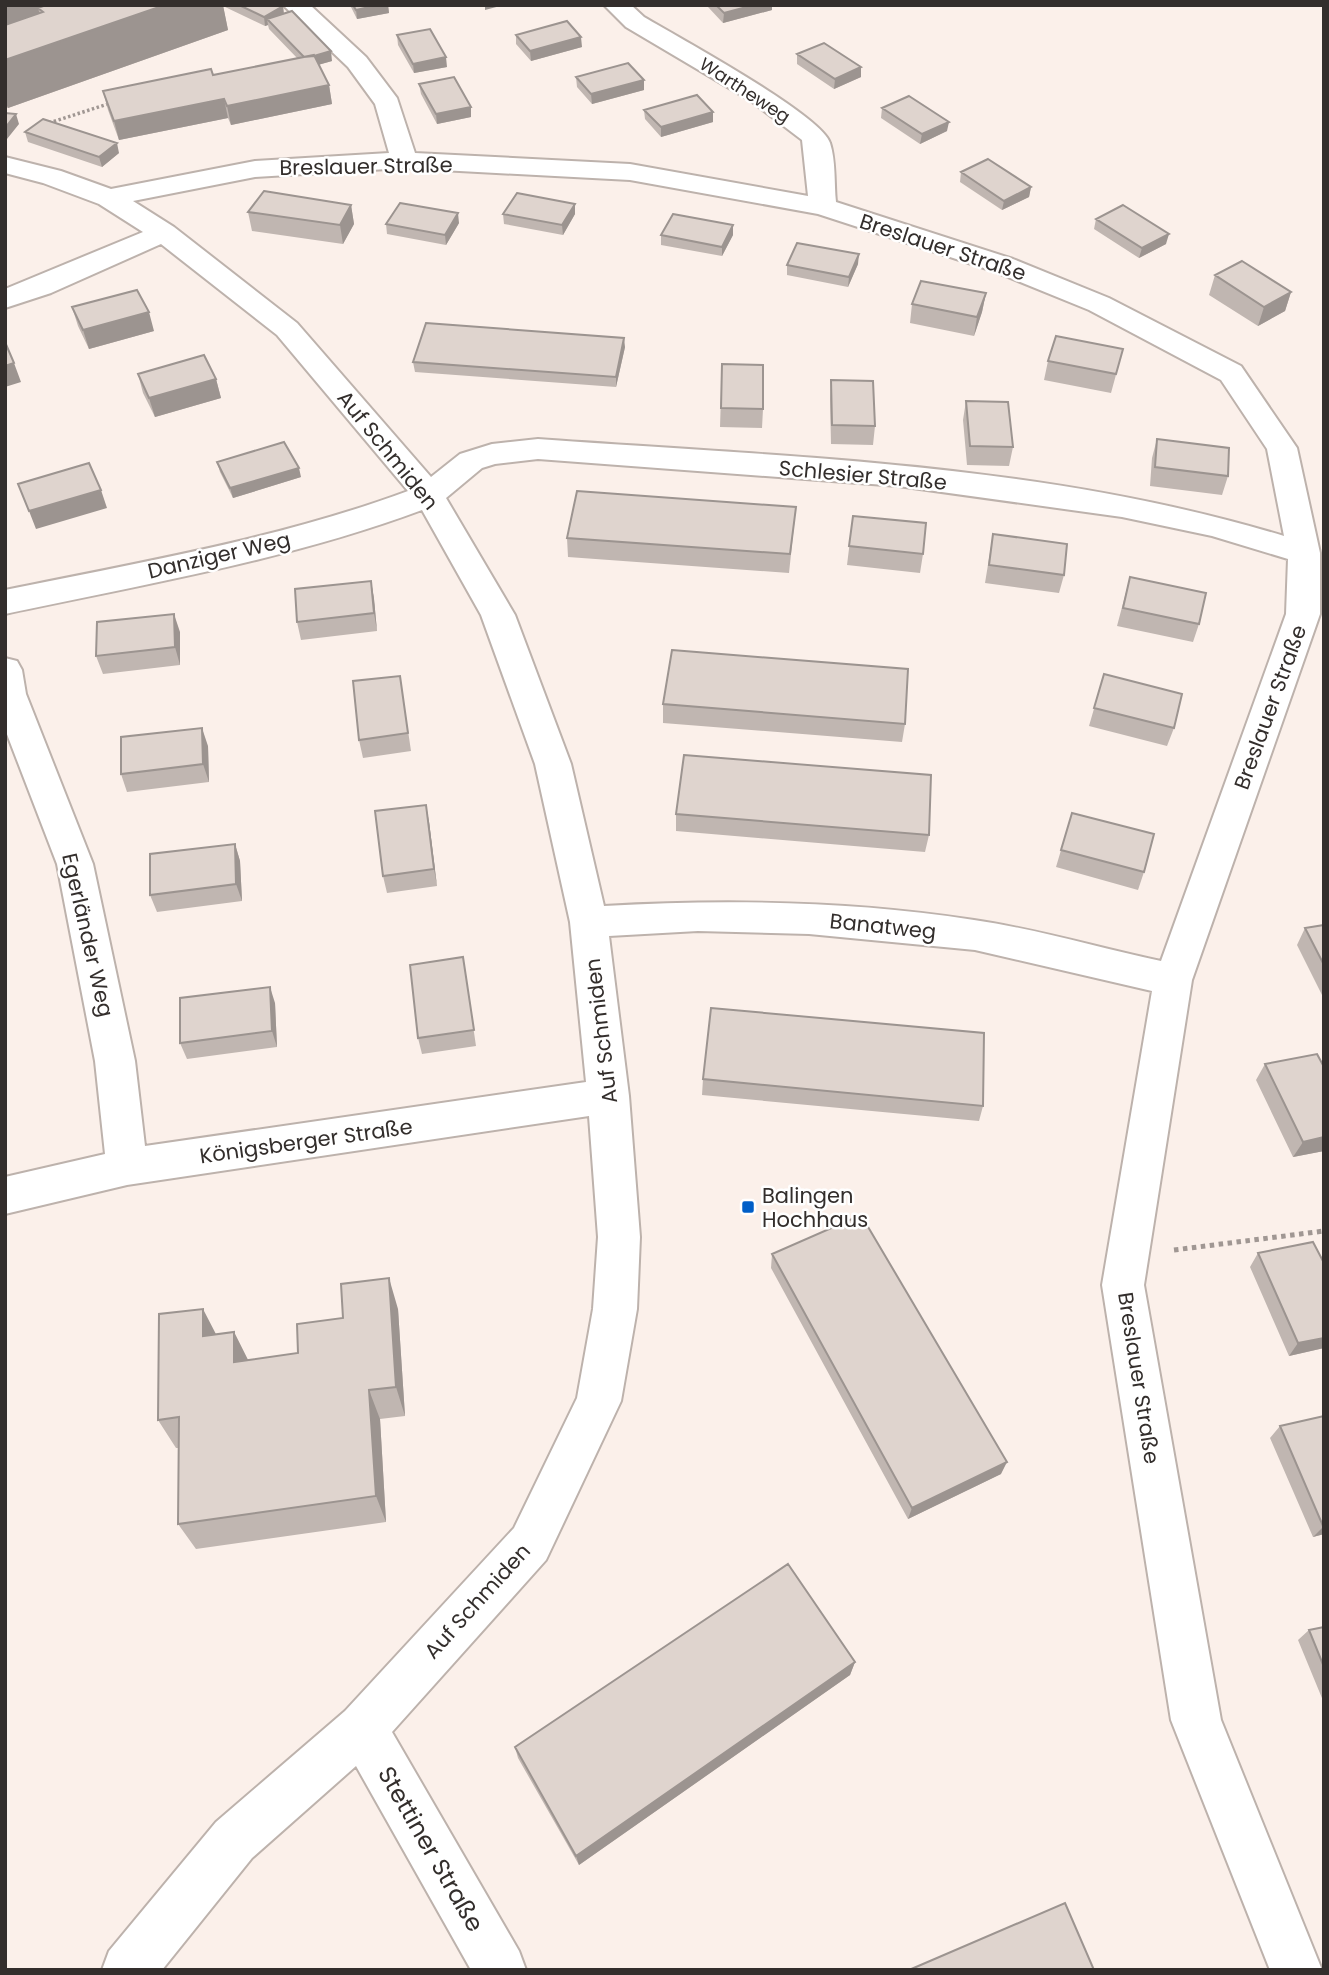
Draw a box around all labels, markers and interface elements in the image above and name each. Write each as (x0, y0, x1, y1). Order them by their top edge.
street label: Wartheweg (695, 51, 795, 129)
street label: Breslauer Straße (279, 150, 453, 182)
street label: Breslauer Straße (856, 206, 1030, 288)
street label: Auf Schmiden (331, 384, 445, 516)
street label: Schlesier Straße (778, 453, 948, 497)
street label: Danziger Weg (145, 524, 293, 586)
street label: Breslauer Straße (1227, 621, 1313, 793)
street label: Egerländer Weg (55, 850, 121, 1020)
street label: Banatweg (828, 906, 938, 946)
street label: Auf Schmiden (578, 957, 624, 1105)
street label: Königsberger Straße (198, 1112, 414, 1170)
place label: Balingen Hochhaus (762, 1181, 868, 1234)
marker: Balingen Hochhaus (740, 1199, 756, 1215)
street label: Breslauer Straße (1111, 1290, 1167, 1466)
street label: Auf Schmiden (417, 1537, 537, 1665)
street label: Stettiner Straße (370, 1760, 492, 1938)

